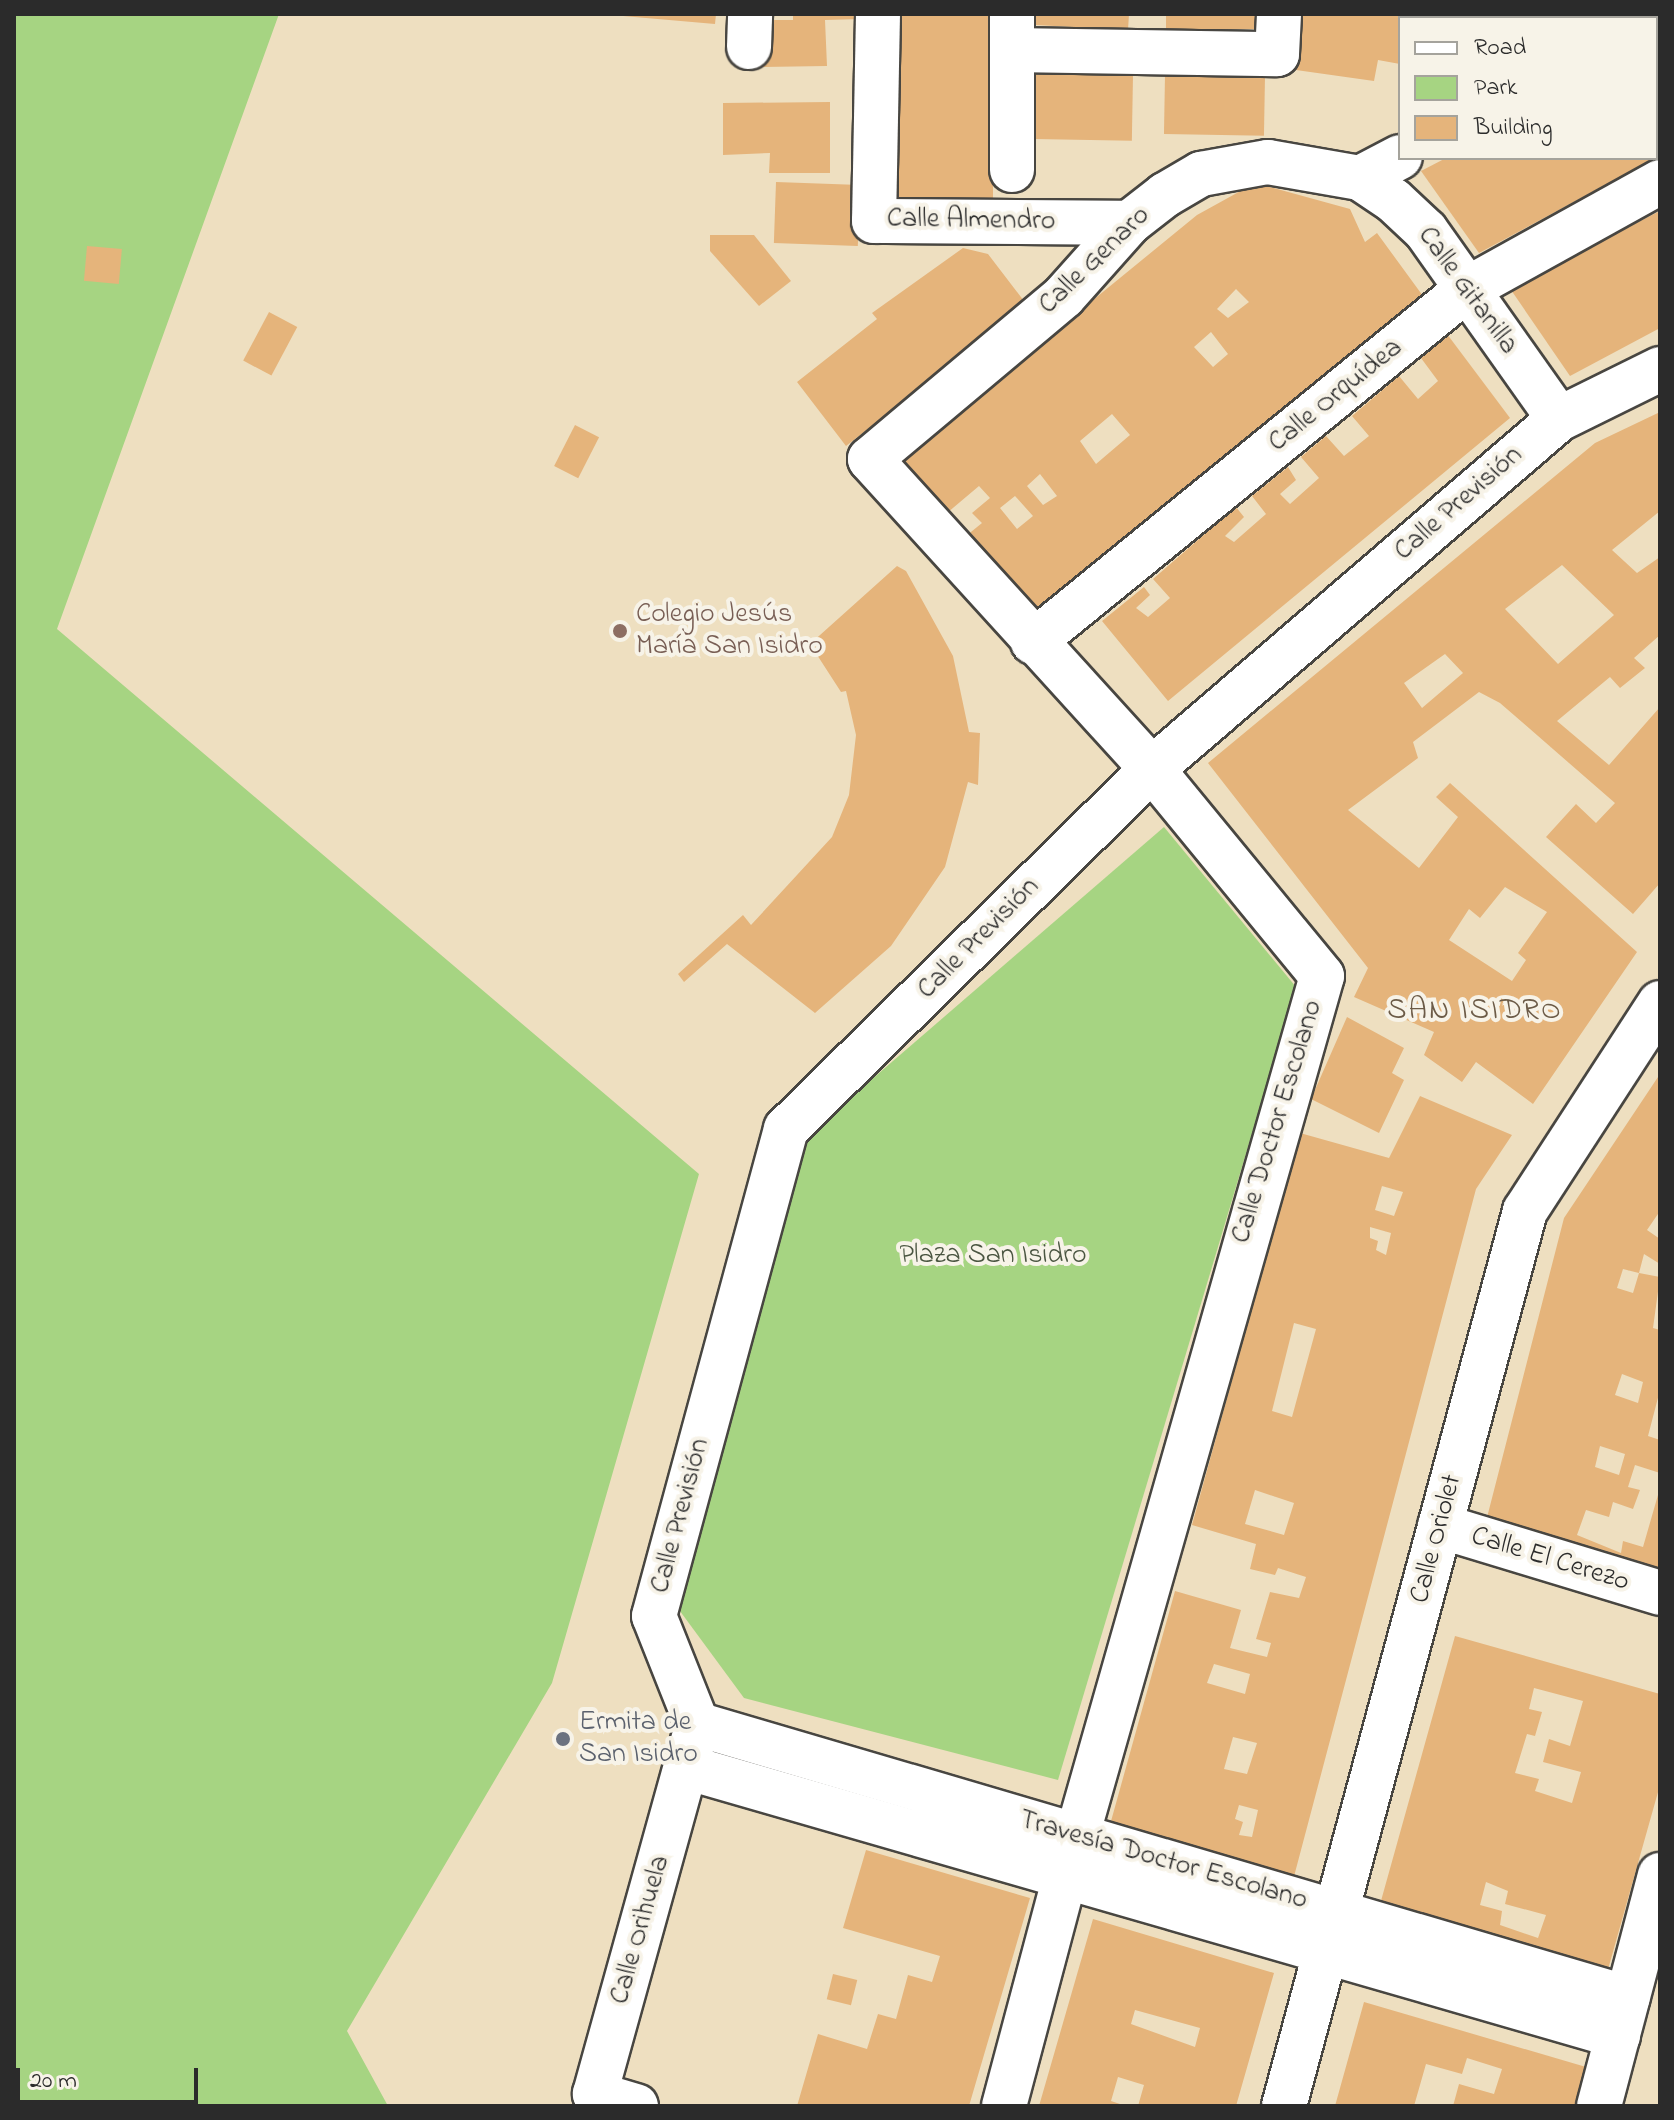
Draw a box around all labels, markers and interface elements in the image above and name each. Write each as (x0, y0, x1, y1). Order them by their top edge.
legend (1398, 16, 1658, 160)
text: Road (1474, 31, 1526, 66)
text: Park (1474, 71, 1517, 106)
text: Building (1474, 111, 1553, 146)
street label: Calle Genaro (1032, 200, 1158, 322)
street label: Calle Almendro (886, 203, 1056, 239)
street label: Calle Gitanilla (1409, 220, 1525, 362)
street label: Calle Orquídea (1262, 332, 1410, 460)
street label: Calle Previsión (1388, 439, 1530, 569)
place label: Colegio Jesús María San Isidro (636, 598, 823, 664)
marker: Colegio Jesús María San Isidro (611, 622, 629, 640)
street label: Calle Previsión (911, 871, 1047, 1007)
district label: SAN ISIDRO (1387, 993, 1563, 1029)
street label: Calle Doctor Escolano (1225, 997, 1331, 1247)
park label: Plaza San Isidro (900, 1239, 1086, 1273)
street label: Calle Previsión (644, 1435, 718, 1597)
street label: Calle Oriolet (1404, 1471, 1470, 1607)
street label: Calle El Cerezo (1467, 1520, 1633, 1600)
place label: Ermita de San Isidro (579, 1706, 698, 1772)
marker: Ermita de San Isidro (554, 1730, 572, 1748)
street label: Travesía Doctor Escolano (1015, 1804, 1311, 1918)
street label: Calle Orihuela (604, 1852, 678, 2008)
scale bar (20, 2052, 202, 2102)
text: 20 m (30, 2064, 77, 2099)

